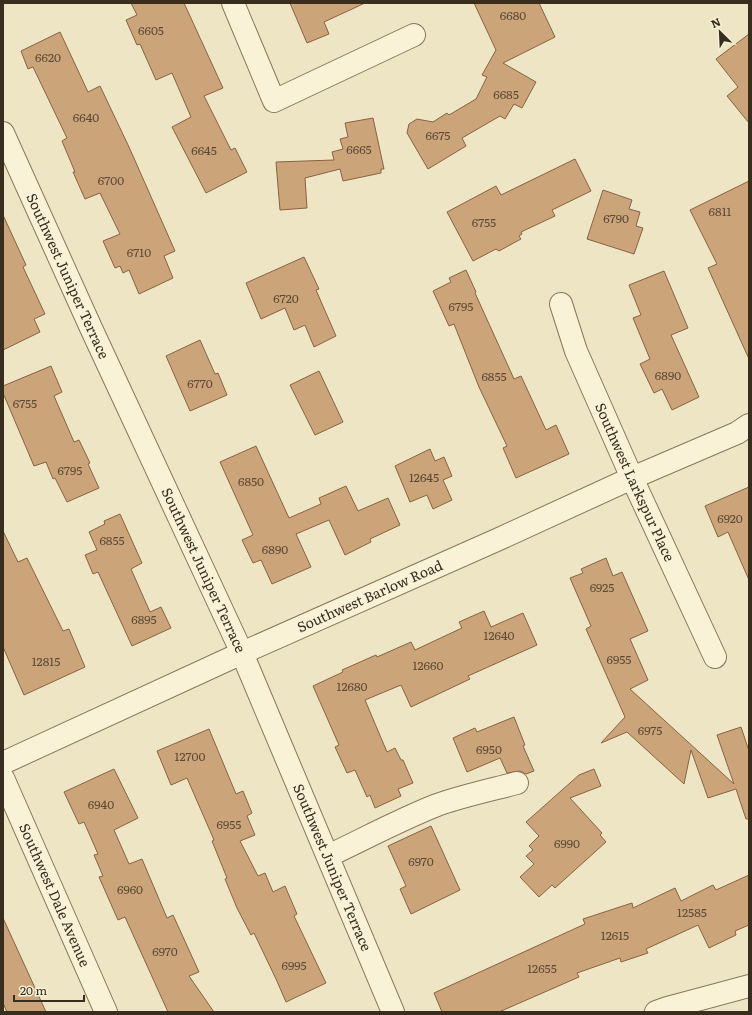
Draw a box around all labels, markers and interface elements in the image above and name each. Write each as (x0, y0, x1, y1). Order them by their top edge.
house number: 6680 (500, 6, 526, 24)
north arrow (700, 12, 740, 52)
text: N (708, 13, 723, 31)
house number: 6605 (138, 21, 164, 39)
house number: 6620 (35, 48, 61, 66)
house number: 6685 (493, 85, 519, 103)
house number: 6640 (73, 108, 99, 126)
house number: 6675 (426, 126, 450, 144)
house number: 6665 (346, 140, 372, 158)
house number: 6645 (191, 141, 217, 159)
house number: 6700 (98, 171, 124, 189)
street label: Southwest Juniper Terrace (22, 190, 115, 362)
house number: 6811 (709, 202, 732, 220)
house number: 6790 (603, 209, 629, 227)
house number: 6755 (472, 213, 496, 231)
house number: 6710 (127, 243, 151, 261)
house number: 6720 (273, 289, 299, 307)
house number: 6795 (449, 297, 473, 315)
house number: 6890 (655, 366, 681, 384)
house number: 6855 (481, 367, 507, 385)
house number: 6770 (187, 374, 213, 392)
house number: 6755 (13, 394, 37, 412)
street label: Southwest Larkspur Place (591, 399, 680, 564)
house number: 6795 (58, 461, 82, 479)
house number: 12645 (409, 468, 439, 486)
house number: 6850 (238, 472, 264, 490)
street label: Southwest Juniper Terrace (157, 484, 251, 656)
house number: 6920 (717, 509, 743, 527)
house number: 6855 (99, 531, 125, 549)
house number: 6890 (262, 540, 288, 558)
street label: Southwest Barlow Road (293, 554, 446, 636)
house number: 6925 (590, 578, 614, 596)
house number: 6895 (131, 610, 157, 628)
house number: 12640 (484, 626, 515, 644)
house number: 6955 (607, 650, 631, 668)
house number: 12815 (32, 652, 60, 670)
house number: 12660 (413, 656, 443, 674)
house number: 12680 (337, 677, 368, 695)
house number: 6975 (638, 721, 662, 739)
house number: 6950 (476, 740, 502, 758)
house number: 12700 (175, 747, 205, 765)
street label: Southwest Juniper Terrace (289, 780, 377, 954)
house number: 6940 (88, 795, 114, 813)
house number: 6955 (217, 815, 241, 833)
street label: Southwest Dale Avenue (15, 820, 96, 970)
house number: 6990 (554, 834, 580, 852)
house number: 6970 (408, 852, 434, 870)
house number: 6960 (117, 880, 143, 898)
house number: 12585 (677, 903, 707, 921)
house number: 12615 (601, 926, 629, 944)
house number: 6970 (152, 942, 178, 960)
house number: 6995 (281, 956, 307, 974)
house number: 12655 (527, 959, 557, 977)
scale bar (14, 977, 84, 1003)
text: 20 m (20, 981, 47, 999)

